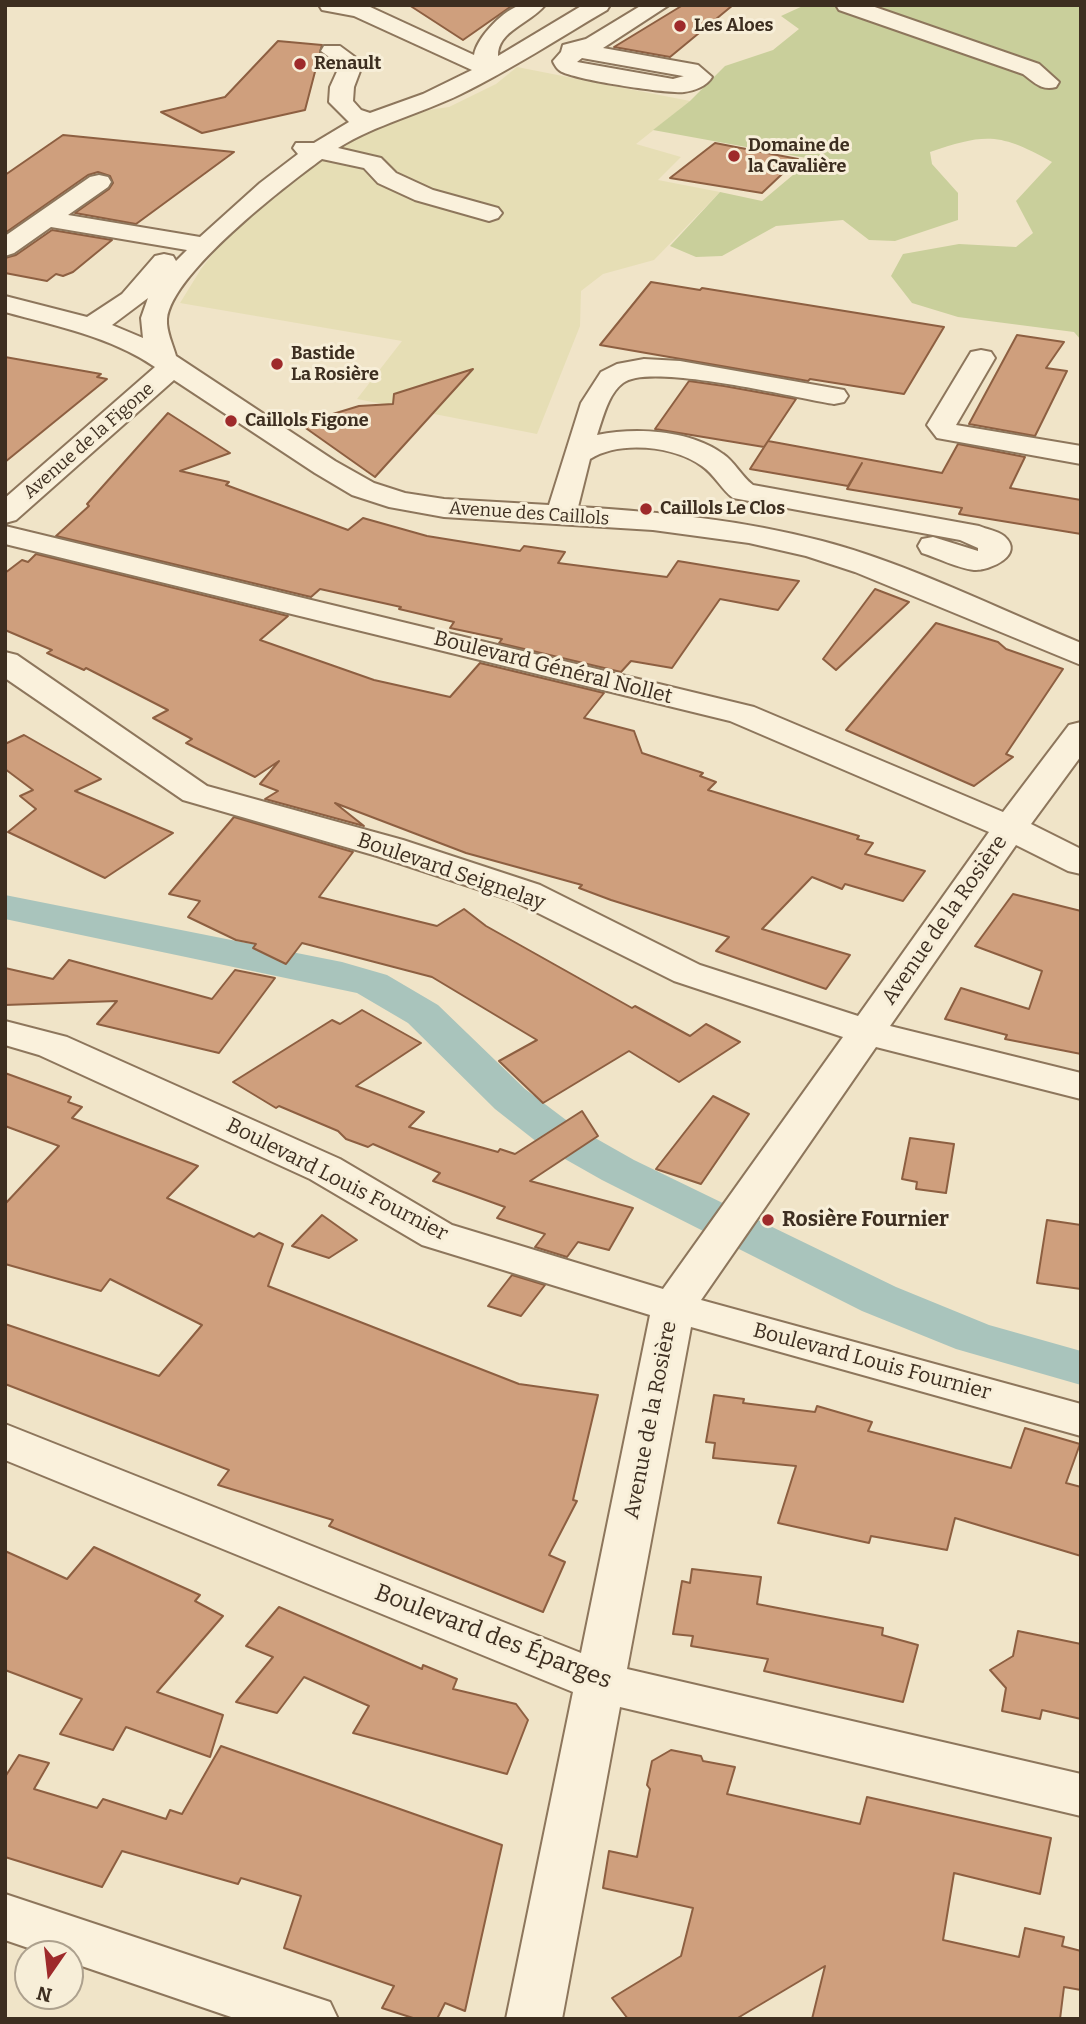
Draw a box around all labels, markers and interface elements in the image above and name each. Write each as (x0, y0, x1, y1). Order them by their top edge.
place label: Les Aloes (694, 15, 773, 37)
marker: Les Aloes (672, 18, 688, 34)
place label: Renault (314, 53, 381, 75)
marker: Renault (292, 56, 308, 72)
place label: Domaine de la Cavalière (748, 135, 850, 178)
marker: Domaine de la Cavalière (726, 148, 742, 164)
place label: Bastide La Rosière (291, 343, 379, 386)
marker: Bastide La Rosière (269, 356, 285, 372)
street label: Avenue de la Figone (19, 378, 159, 504)
place label: Caillols Figone (245, 410, 369, 432)
marker: Caillols Figone (223, 413, 239, 429)
street label: Avenue des Caillols (448, 498, 610, 530)
place label: Caillols Le Clos (660, 498, 785, 520)
marker: Caillols Le Clos (638, 501, 654, 517)
street label: Boulevard Général Nollet (431, 626, 675, 710)
street label: Boulevard Seignelay (354, 828, 548, 916)
street label: Avenue de la Rosière (877, 830, 1013, 1010)
street label: Boulevard Louis Fournier (222, 1113, 452, 1247)
place label: Rosière Fournier (782, 1207, 949, 1233)
marker: Rosière Fournier (760, 1212, 776, 1228)
street label: Boulevard Louis Fournier (750, 1318, 994, 1406)
street label: Avenue de la Rosière (619, 1319, 683, 1521)
street label: Boulevard des Éparges (370, 1579, 616, 1695)
north arrow (14, 1940, 84, 2010)
text: N (34, 1981, 54, 2007)

